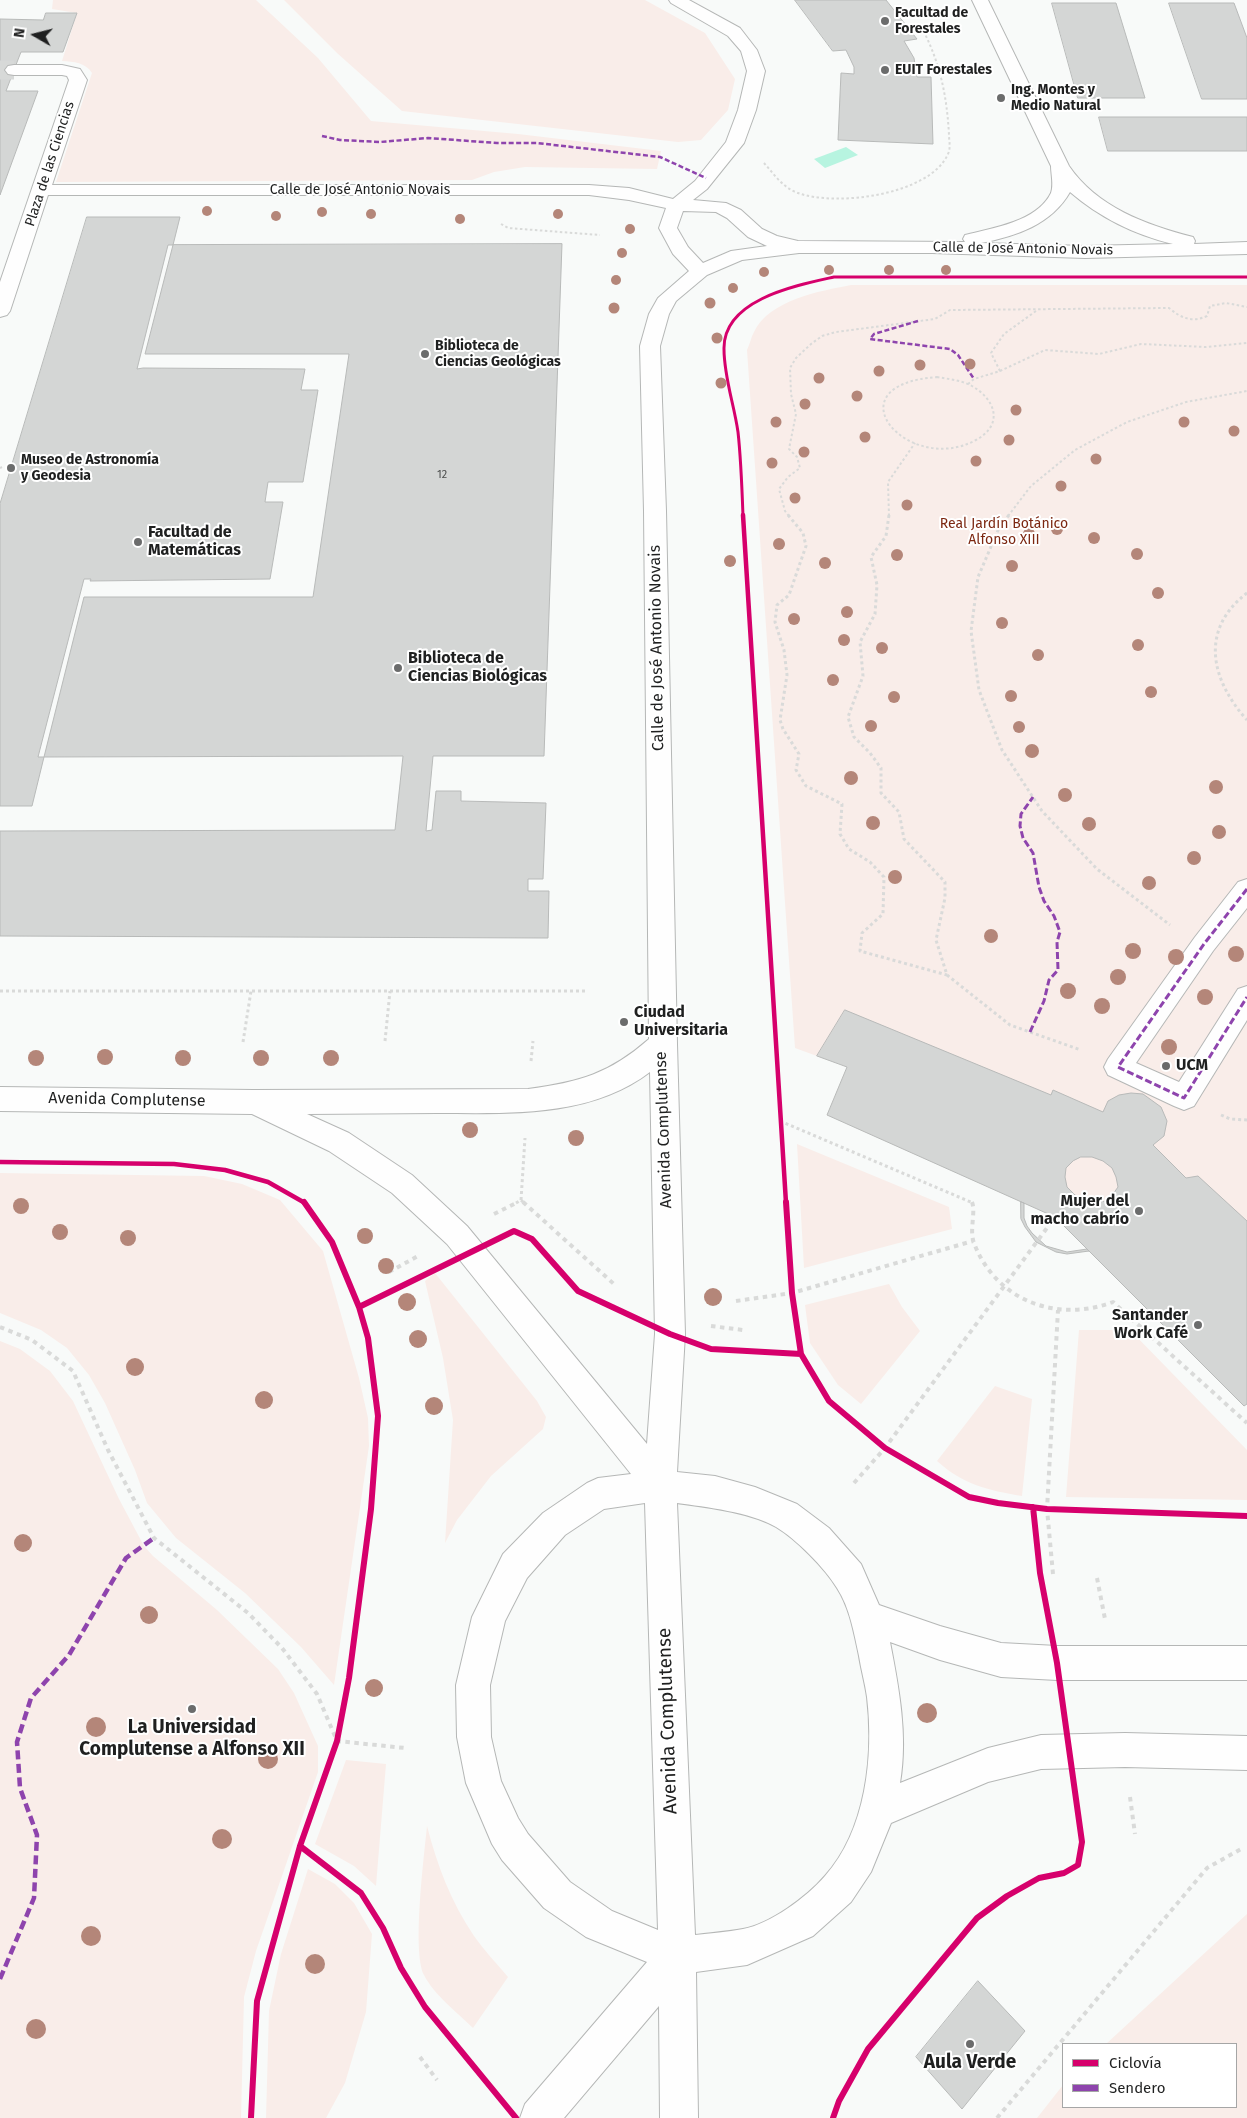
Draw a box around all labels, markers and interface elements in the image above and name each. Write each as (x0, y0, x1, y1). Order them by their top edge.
place label: Facultad de Forestales (895, 5, 968, 38)
north arrow (10, 10, 60, 60)
marker: Facultad de Forestales (879, 15, 891, 27)
text: N (11, 27, 29, 39)
place label: EUIT Forestales (895, 62, 992, 78)
marker: EUIT Forestales (879, 64, 891, 76)
place label: Ing. Montes y Medio Natural (1011, 82, 1101, 114)
marker: Ing. Montes y Medio Natural (995, 92, 1007, 104)
street label: Plaza de las Ciencias (22, 99, 78, 229)
street label: Calle de José Antonio Novais (270, 182, 450, 198)
street label: Calle de José Antonio Novais (933, 239, 1113, 259)
place label: Biblioteca de Ciencias Geológicas (435, 338, 561, 371)
marker: Biblioteca de Ciencias Geológicas (419, 348, 431, 360)
place label: Museo de Astronomía y Geodesia (21, 452, 159, 484)
marker: Museo de Astronomía y Geodesia (5, 462, 17, 474)
house number: 12 (437, 468, 447, 482)
park label: Real Jardín Botánico Alfonso XIII (940, 516, 1068, 548)
place label: Facultad de Matemáticas (148, 523, 241, 561)
marker: Facultad de Matemáticas (132, 536, 144, 548)
street label: Calle de José Antonio Novais (646, 545, 668, 751)
place label: Biblioteca de Ciencias Biológicas (408, 649, 547, 687)
marker: Biblioteca de Ciencias Biológicas (392, 662, 404, 674)
place label: Ciudad Universitaria (634, 1003, 728, 1041)
marker: Ciudad Universitaria (618, 1016, 630, 1028)
street label: Avenida Complutense (652, 1051, 676, 1209)
place label: UCM (1176, 1056, 1208, 1076)
marker: UCM (1160, 1060, 1172, 1072)
street label: Avenida Complutense (48, 1089, 206, 1111)
place label: Mujer del macho cabrío (1031, 1192, 1129, 1230)
marker: Mujer del macho cabrío (1133, 1205, 1145, 1217)
place label: Santander Work Café (1112, 1306, 1188, 1344)
marker: Santander Work Café (1192, 1319, 1204, 1331)
street label: Avenida Complutense (653, 1627, 683, 1815)
marker: La Universidad Complutense a Alfonso XII (186, 1703, 198, 1715)
place label: La Universidad Complutense a Alfonso XII (79, 1717, 305, 1761)
marker: Aula Verde (964, 2038, 976, 2050)
legend (1062, 2043, 1237, 2108)
place label: Aula Verde (924, 2052, 1016, 2074)
text: Ciclovía (1109, 2054, 1162, 2072)
text: Sendero (1109, 2079, 1165, 2097)

